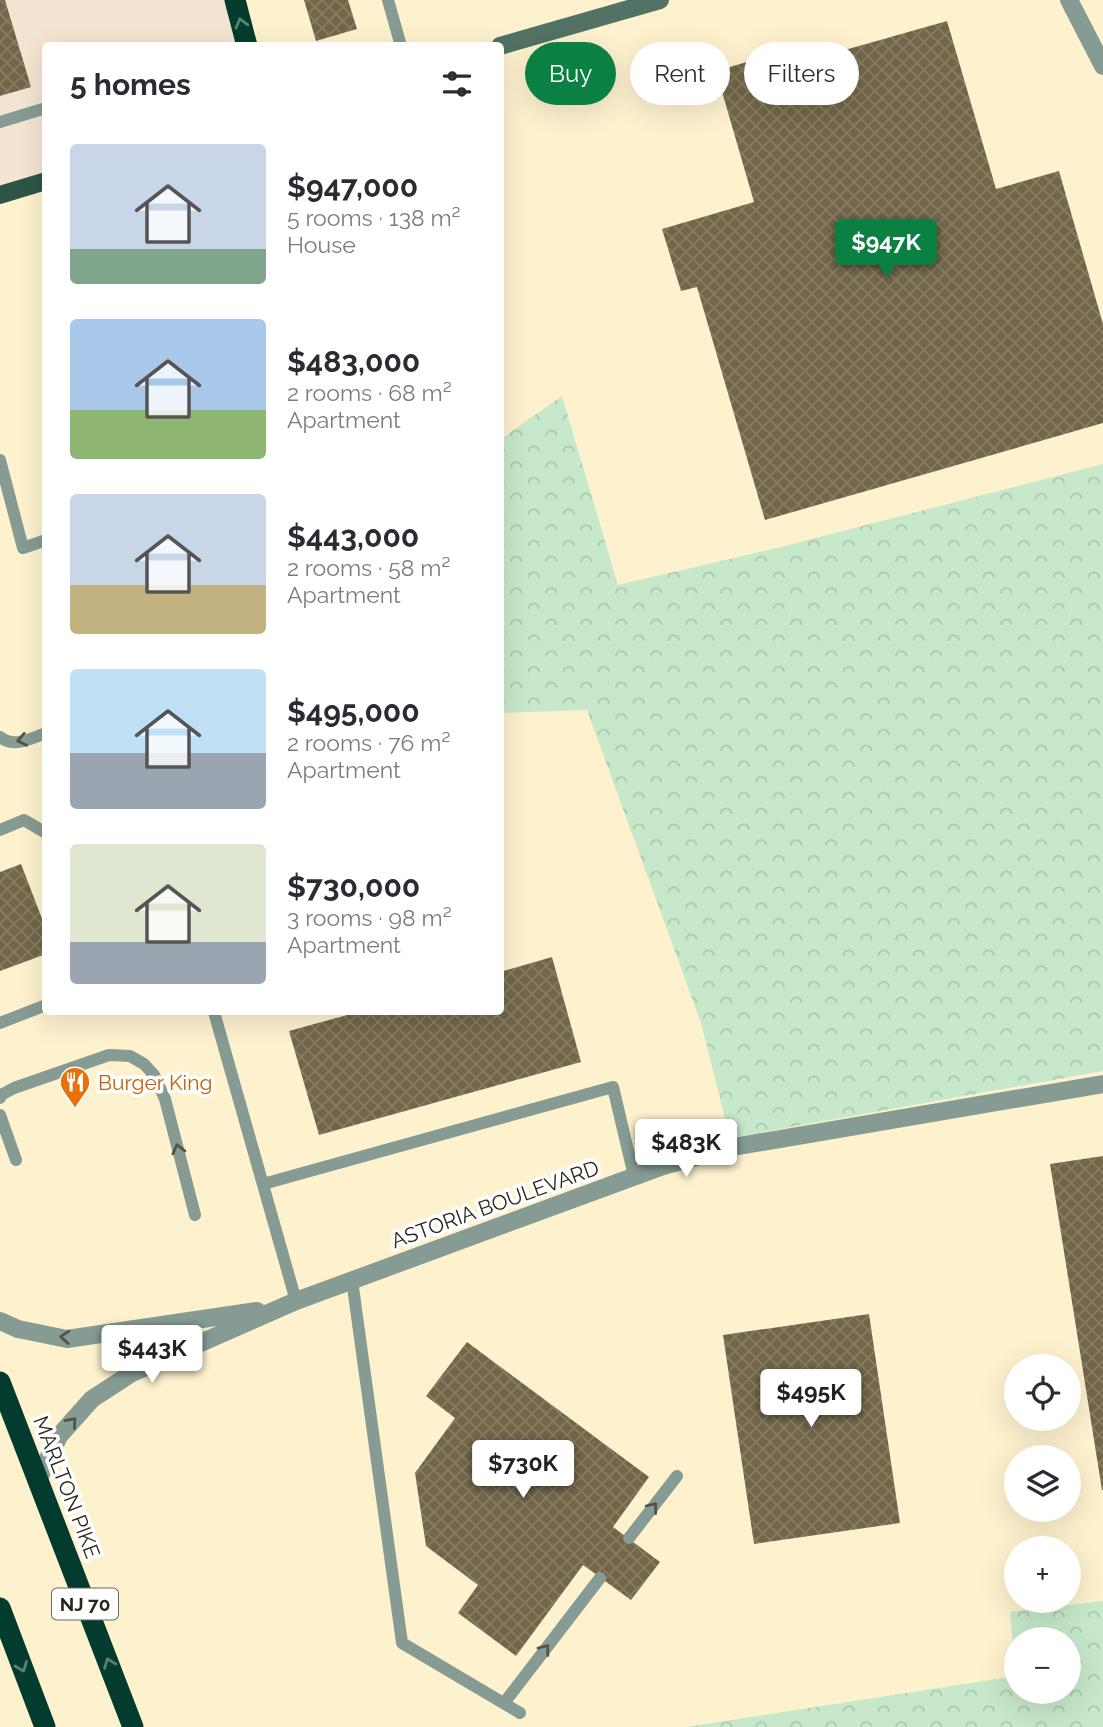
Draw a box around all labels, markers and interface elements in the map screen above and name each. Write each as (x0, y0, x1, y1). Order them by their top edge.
one-way arrow (235, 17, 249, 29)
chip: Buy (525, 42, 616, 105)
chip: Rent (630, 42, 730, 105)
chip: Filters (744, 42, 859, 105)
icon: filters (438, 65, 476, 103)
text: 5 homes (70, 67, 191, 102)
text: $947,000 (287, 169, 418, 204)
icon: home (126, 172, 210, 256)
text: 5 rooms · 138 m² (287, 204, 461, 231)
pin: $947K (837, 219, 935, 279)
text: $947K (851, 228, 921, 255)
text: House (287, 231, 356, 258)
text: $483,000 (287, 344, 420, 379)
icon: home (126, 347, 210, 431)
text: 2 rooms · 68 m² (287, 379, 452, 406)
text: Apartment (287, 406, 401, 433)
text: $443,000 (287, 519, 419, 554)
icon: home (126, 522, 210, 606)
text: 2 rooms · 58 m² (287, 554, 450, 581)
text: Apartment (287, 581, 401, 608)
text: $495,000 (287, 694, 420, 729)
icon: home (126, 697, 210, 781)
text: 2 rooms · 76 m² (287, 729, 450, 756)
one-way arrow (16, 732, 28, 746)
text: Apartment (287, 756, 401, 783)
text: $730,000 (287, 869, 420, 904)
icon: home (126, 872, 210, 956)
text: 3 rooms · 98 m² (287, 904, 452, 931)
text: Apartment (287, 931, 401, 958)
restaurant icon: Burger King (58, 1065, 92, 1109)
place label: Burger King (98, 1070, 212, 1095)
pin: $483K (637, 1120, 735, 1179)
text: $483K (651, 1128, 721, 1155)
one-way arrow (172, 1143, 186, 1155)
street label: ASTORIA BOULEVARD (388, 1155, 602, 1253)
pin: $443K (103, 1326, 201, 1385)
one-way arrow (59, 1330, 70, 1345)
text: $443K (117, 1334, 187, 1361)
map controls (1004, 1354, 1081, 1704)
button: locate (1004, 1354, 1081, 1431)
pin: $495K (762, 1370, 860, 1429)
text: $495K (776, 1378, 846, 1405)
street label: MARLTON PIKE (28, 1412, 106, 1562)
one-way arrow (64, 1417, 76, 1430)
pin: $730K (474, 1440, 572, 1500)
button: layers (1004, 1445, 1081, 1522)
text: $730K (488, 1449, 558, 1476)
one-way arrow (645, 1502, 658, 1515)
button: + (1004, 1536, 1081, 1613)
road number: NJ 70 (52, 1588, 118, 1620)
button: − (1004, 1627, 1081, 1704)
one-way arrow (537, 1645, 550, 1657)
one-way arrow (103, 1658, 117, 1670)
one-way arrow (14, 1661, 28, 1673)

